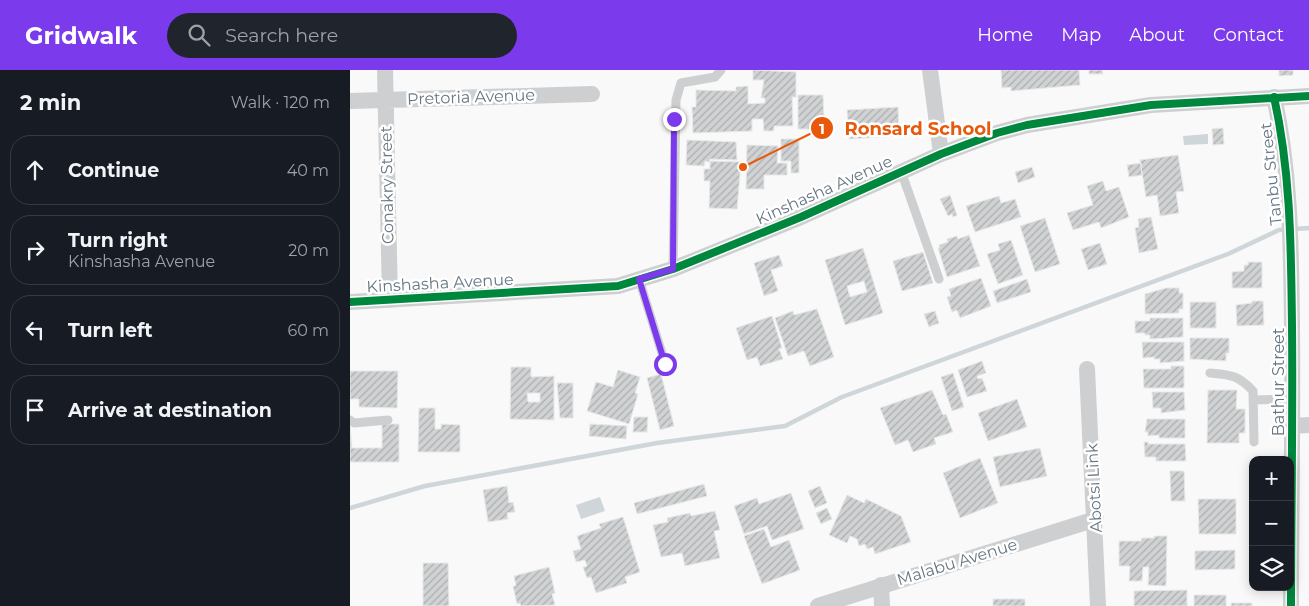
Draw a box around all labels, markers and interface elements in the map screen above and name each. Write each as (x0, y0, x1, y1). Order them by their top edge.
search box (167, 13, 517, 58)
text: Gridwalk (25, 21, 137, 50)
icon: search (185, 21, 213, 49)
text: Search here (225, 24, 338, 47)
text: Home (977, 24, 1033, 46)
text: Map (1061, 24, 1101, 46)
text: About (1129, 24, 1185, 46)
text: Contact (1213, 24, 1284, 46)
street label: Pretoria Avenue (407, 85, 535, 109)
text: 2 min (20, 90, 81, 115)
text: Walk · 120 m (231, 93, 330, 112)
route end (663, 108, 686, 131)
callout: Ronsard School (810, 112, 1002, 145)
text: Ronsard School (845, 118, 991, 140)
text: 1 (819, 119, 825, 138)
street label: Tanbu Street (1256, 121, 1286, 226)
street label: Conakry Street (376, 125, 398, 244)
street label: Kinshasha Avenue (753, 151, 895, 229)
icon: ahead (21, 156, 49, 184)
text: Continue (68, 159, 159, 182)
text: 40 m (287, 161, 329, 180)
text: Turn right (68, 229, 168, 252)
icon: right (21, 236, 49, 264)
text: 20 m (288, 241, 329, 260)
text: Kinshasha Avenue (68, 252, 215, 271)
street label: Kinshasha Avenue (366, 270, 514, 296)
icon: left (21, 316, 49, 344)
text: Turn left (68, 319, 153, 342)
text: 60 m (287, 321, 329, 340)
street label: Bathur Street (1269, 327, 1288, 436)
route start (654, 353, 677, 376)
icon: arrive (21, 396, 49, 424)
text: Arrive at destination (68, 399, 272, 422)
street label: Abotsi Link (1082, 443, 1106, 533)
map controls (1249, 456, 1294, 591)
button: + (1249, 456, 1294, 501)
button: − (1249, 501, 1294, 546)
street label: Malabu Avenue (895, 535, 1019, 589)
button: layers (1249, 546, 1294, 591)

